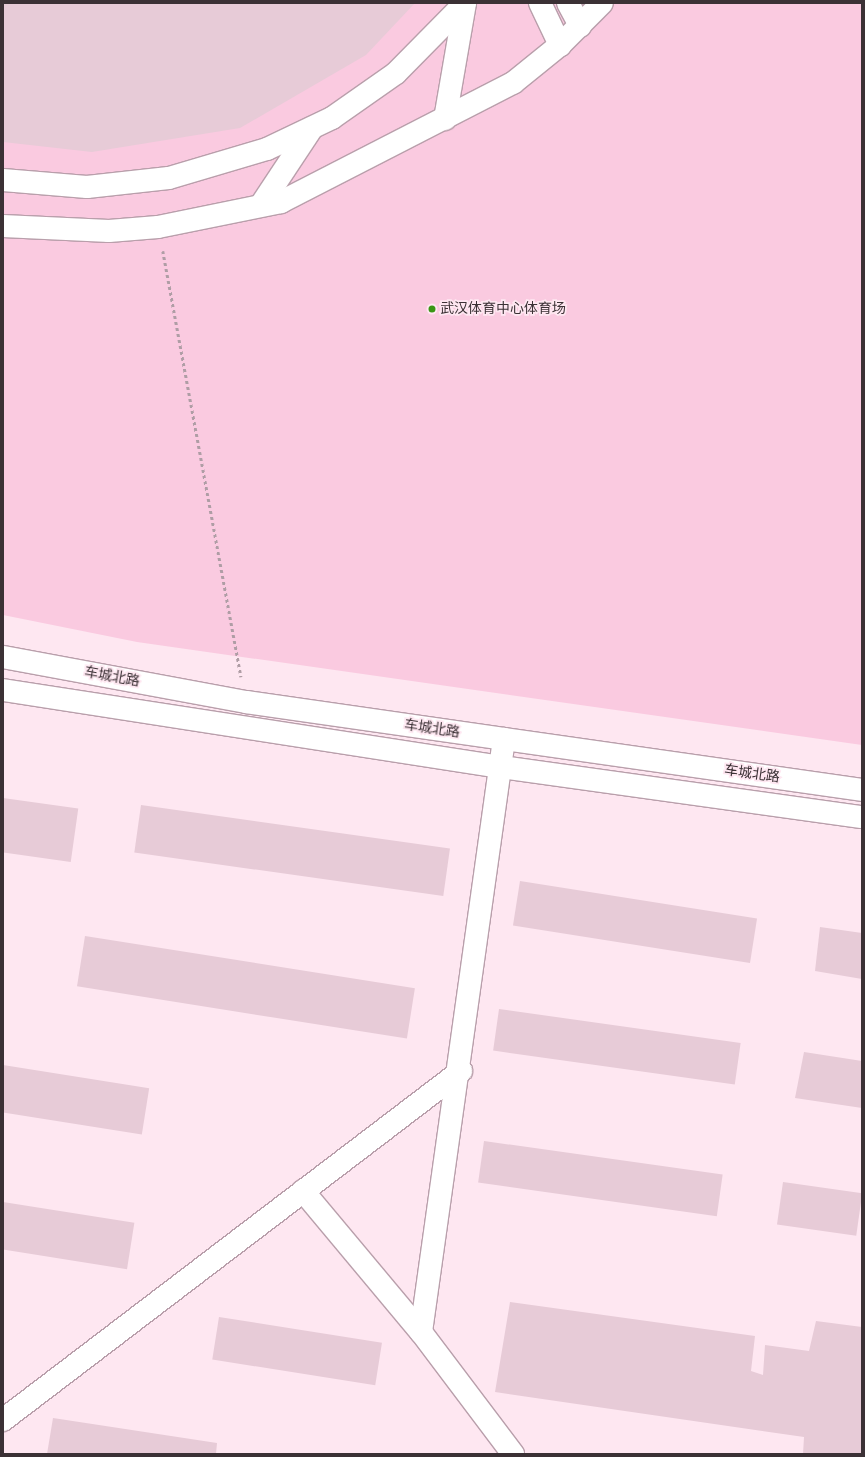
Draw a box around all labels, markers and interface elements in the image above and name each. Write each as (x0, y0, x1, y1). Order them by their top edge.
place label: 武汉体育中心体育场 (440, 301, 566, 317)
marker: 武汉体育中心体育场 (427, 304, 437, 314)
street label: 车城北路 (83, 664, 141, 690)
street label: 车城北路 (403, 717, 461, 741)
street label: 车城北路 (723, 762, 781, 786)

